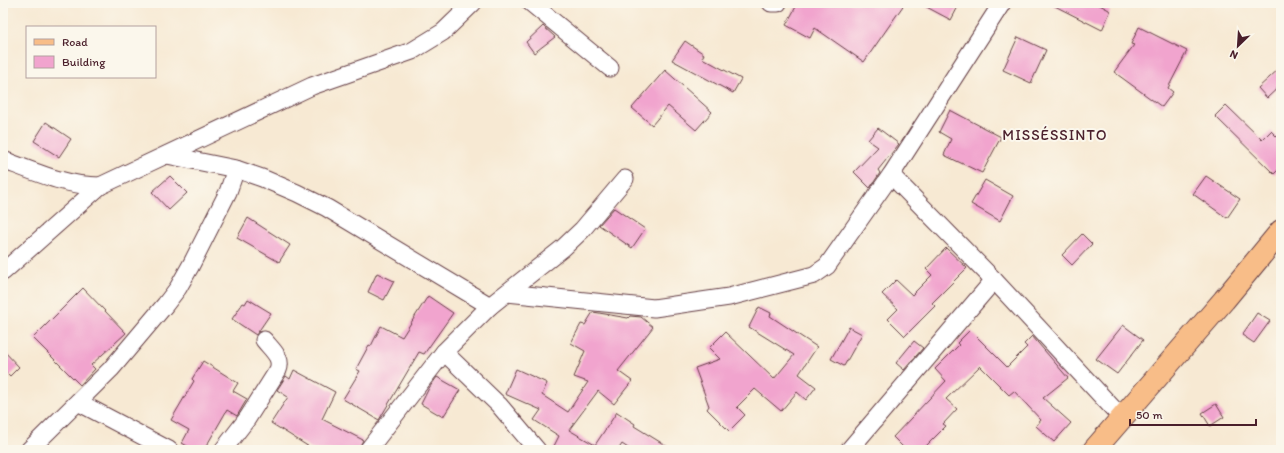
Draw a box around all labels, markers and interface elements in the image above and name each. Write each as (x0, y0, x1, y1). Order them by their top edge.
legend (26, 26, 156, 78)
north arrow (1218, 26, 1258, 66)
text: Road (62, 35, 88, 49)
text: N (1228, 47, 1240, 62)
text: Building (62, 55, 106, 69)
district label: MISSÉSSINTO (1002, 126, 1108, 144)
scale bar (1130, 401, 1256, 427)
text: 50 m (1136, 408, 1162, 422)

